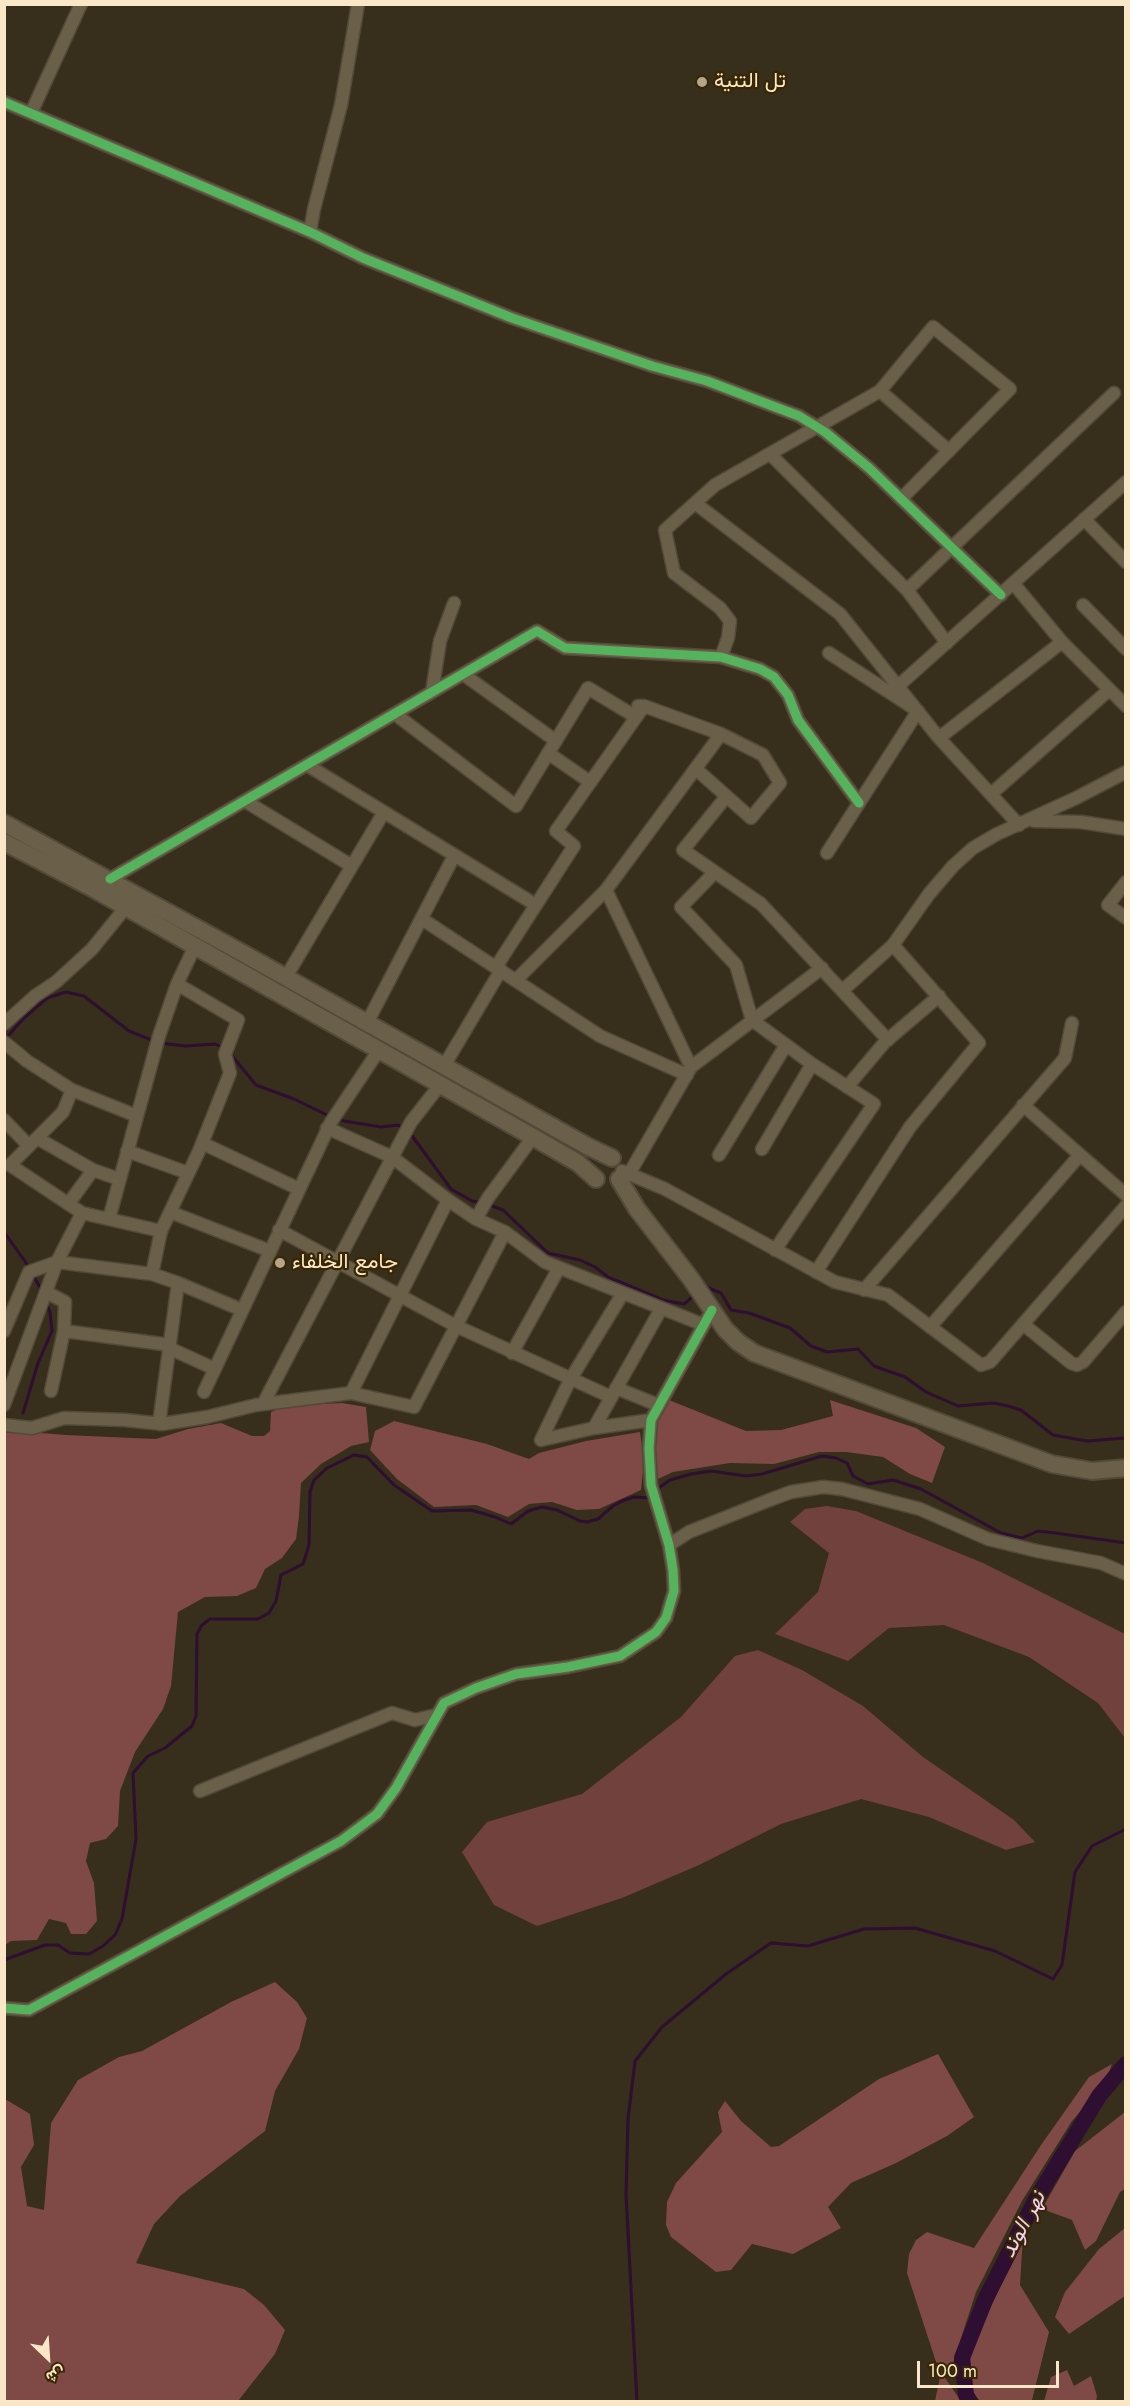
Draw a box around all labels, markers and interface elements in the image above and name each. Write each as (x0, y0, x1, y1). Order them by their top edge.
place label: تل التنية (714, 69, 786, 95)
marker: تل التنية (695, 75, 709, 89)
place label: جامع الخلفاء (292, 1250, 398, 1276)
marker: جامع الخلفاء (273, 1256, 287, 1270)
water label: نهر الوند (996, 2187, 1052, 2263)
north arrow (18, 2328, 78, 2388)
scale bar (920, 2349, 1062, 2387)
text: 100 m (928, 2358, 977, 2384)
text: ش (42, 2360, 69, 2389)

